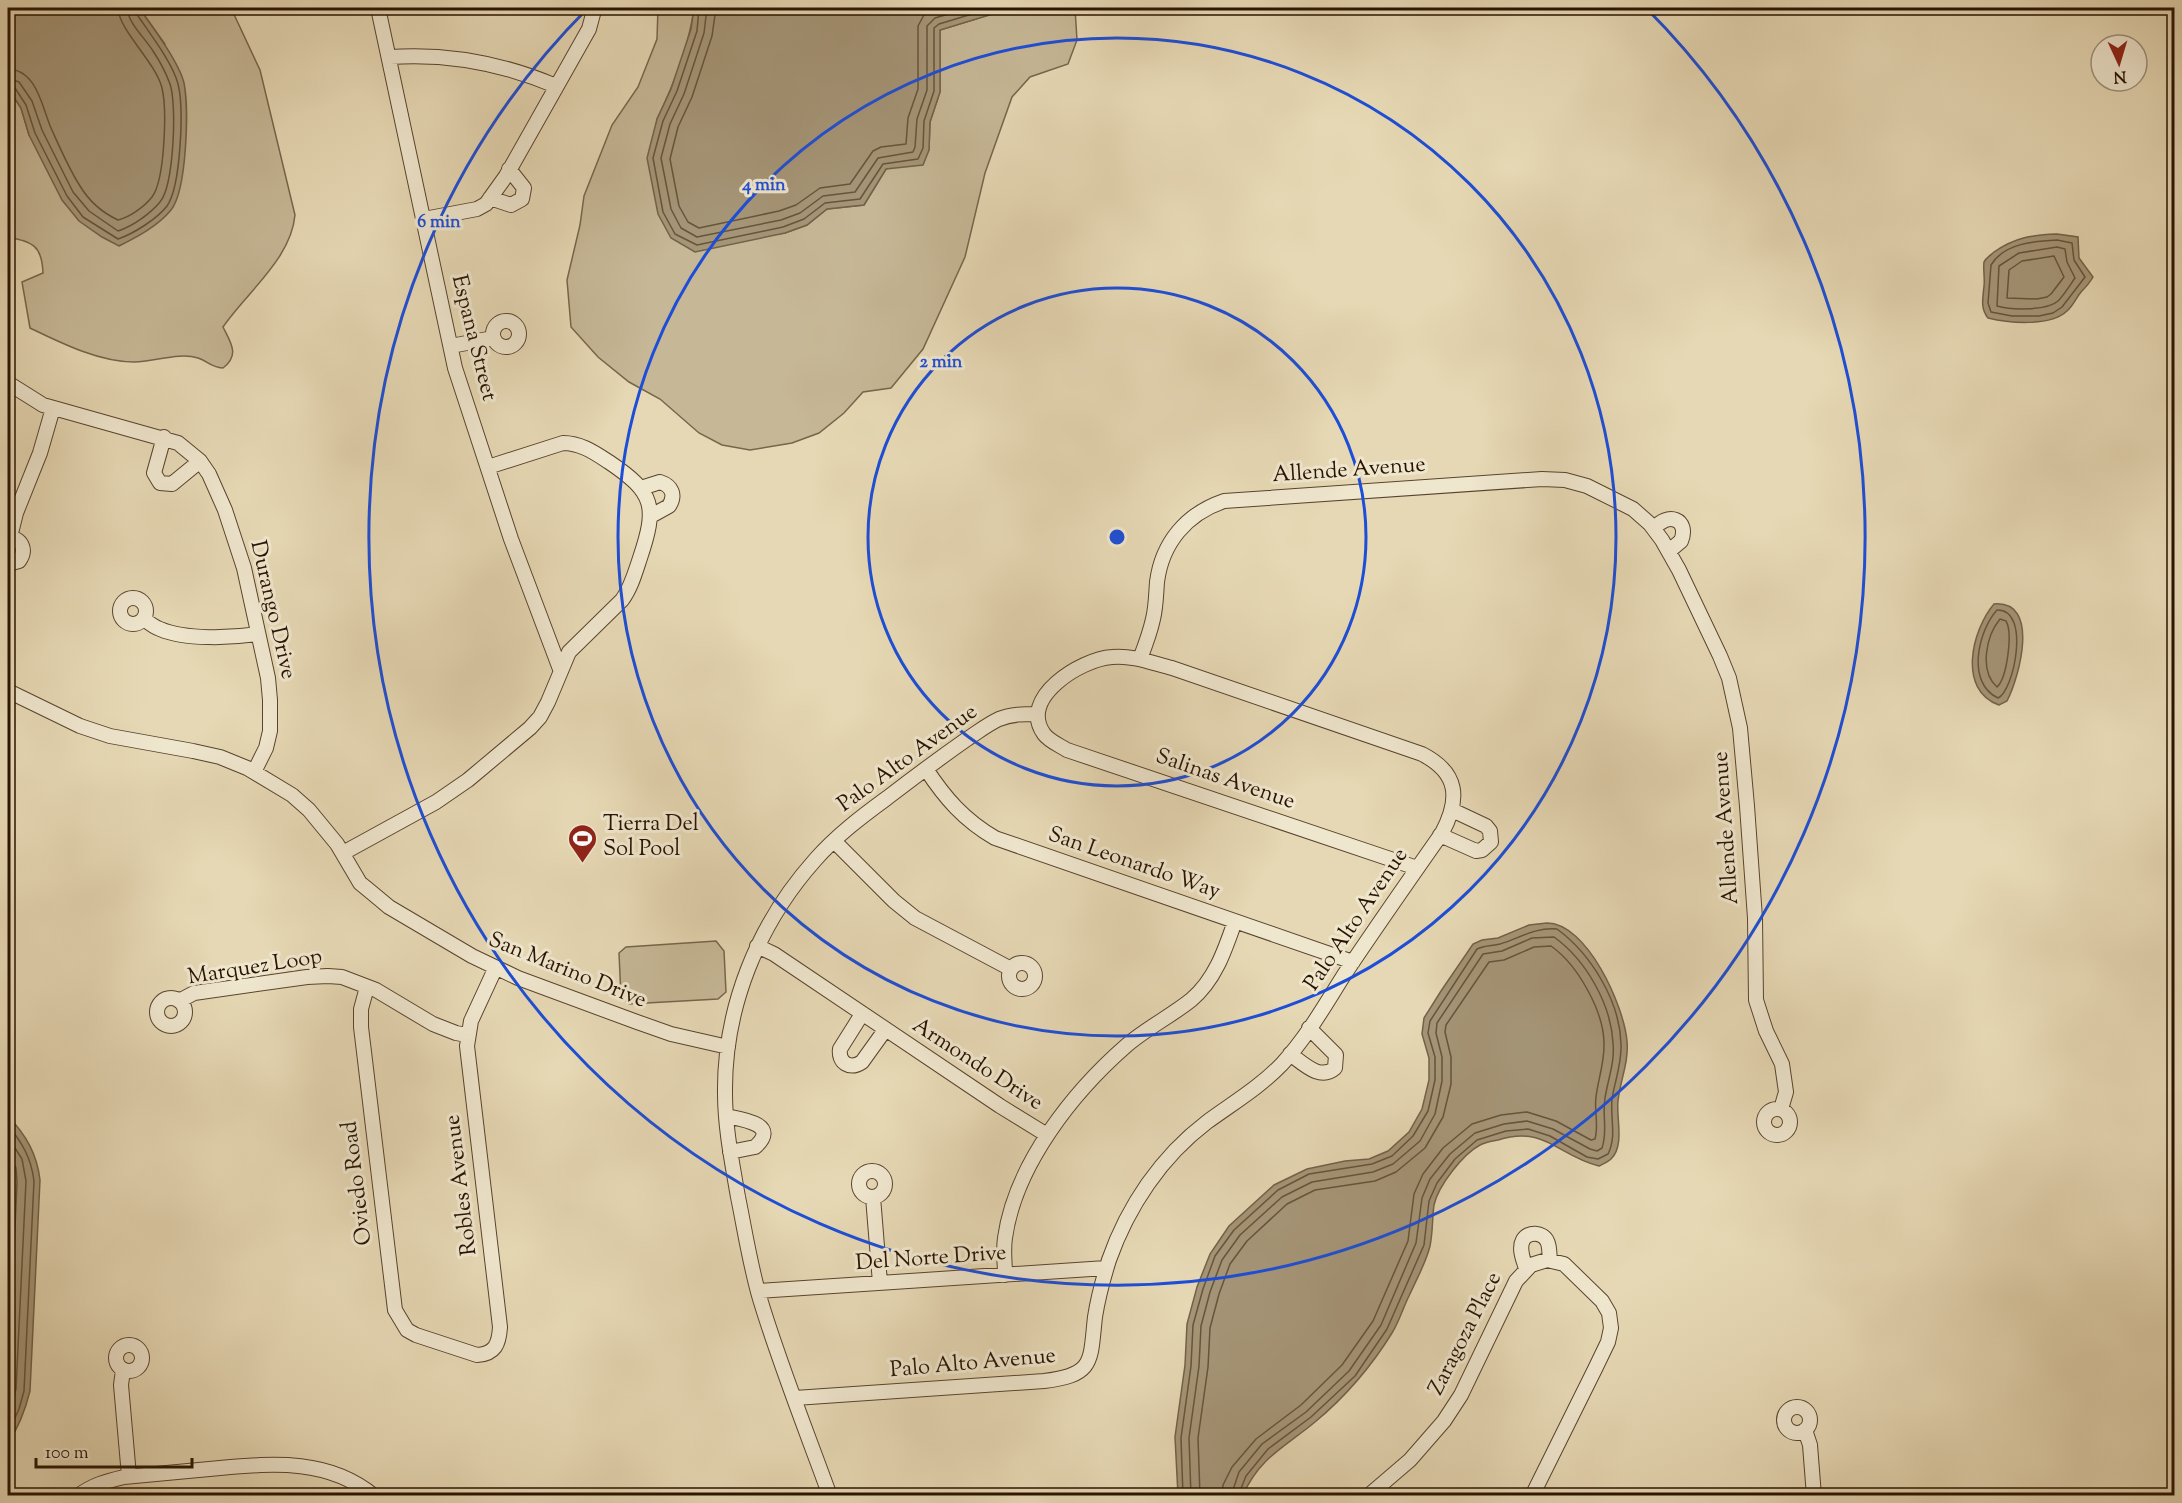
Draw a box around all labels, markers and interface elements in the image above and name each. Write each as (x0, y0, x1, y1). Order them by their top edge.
north arrow (2089, 33, 2149, 93)
text: N (2112, 64, 2127, 87)
text: 4 min (741, 173, 786, 199)
text: 6 min (417, 210, 461, 236)
street label: Espana Street (442, 272, 504, 405)
text: 2 min (920, 350, 963, 376)
street label: Allende Avenue (1271, 450, 1427, 492)
centre of rings (1107, 527, 1127, 547)
street label: Durango Drive (240, 537, 304, 683)
street label: Palo Alto Avenue (831, 697, 985, 821)
street label: Salinas Avenue (1151, 741, 1299, 819)
street label: Allende Avenue (1706, 750, 1748, 906)
place label: Tierra Del Sol Pool (603, 809, 699, 866)
street label: San Leonardo Way (1043, 819, 1225, 909)
sports icon: Tierra Del Sol Pool (566, 822, 598, 864)
street label: Palo Alto Avenue (1297, 842, 1417, 998)
street label: San Marino Drive (483, 925, 651, 1017)
street label: Marquez Loop (186, 942, 324, 994)
street label: Armondo Drive (905, 1011, 1049, 1119)
street label: Robles Avenue (437, 1113, 487, 1257)
street label: Oviedo Road (334, 1119, 382, 1247)
street label: Del Norte Drive (854, 1238, 1008, 1280)
street label: Zaragoza Place (1421, 1267, 1511, 1401)
street label: Palo Alto Avenue (889, 1341, 1057, 1387)
scale bar (36, 1431, 192, 1469)
text: 100 m (45, 1441, 89, 1467)

